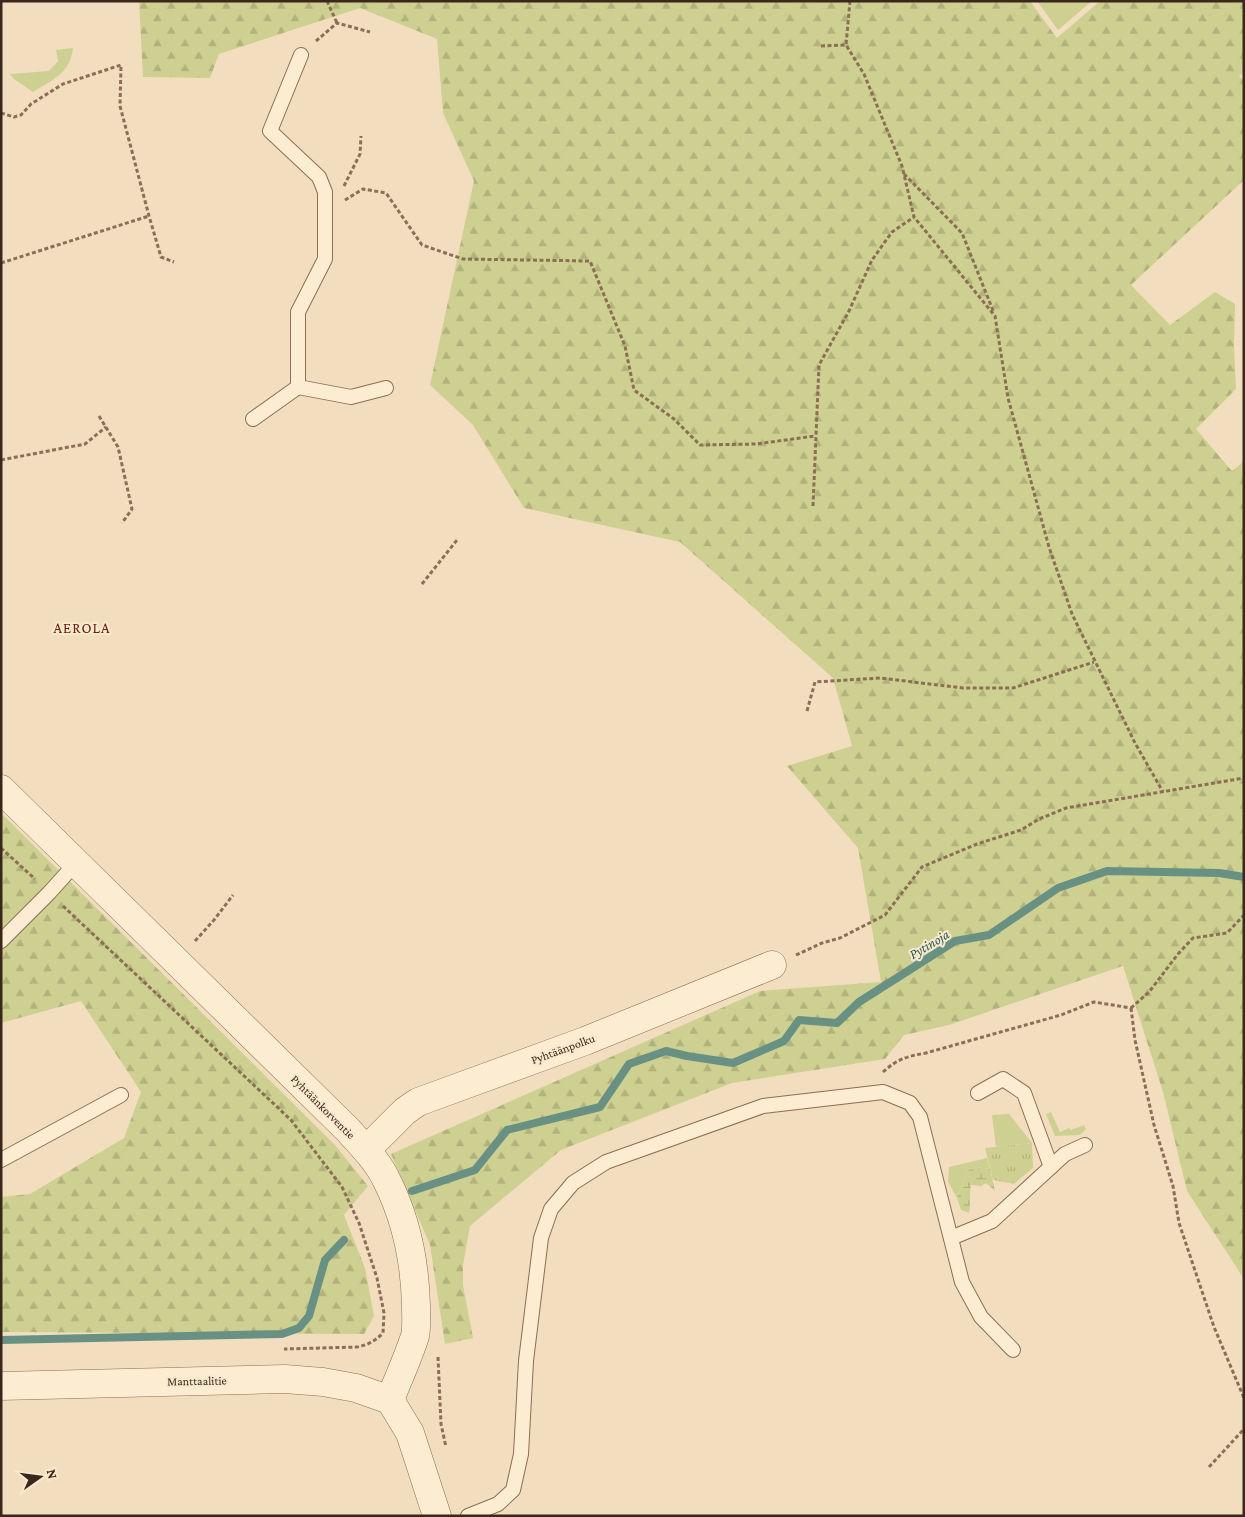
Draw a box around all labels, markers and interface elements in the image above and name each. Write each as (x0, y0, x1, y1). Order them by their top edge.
district label: AEROLA (54, 620, 110, 636)
water label: Pytinoja (906, 926, 953, 963)
street label: Pyhtäänpolku (529, 1031, 597, 1067)
street label: Pyhtäänkorventie (288, 1072, 358, 1142)
street label: Manttaalitie (167, 1373, 227, 1389)
north arrow (15, 1452, 65, 1502)
text: N (44, 1467, 62, 1481)

